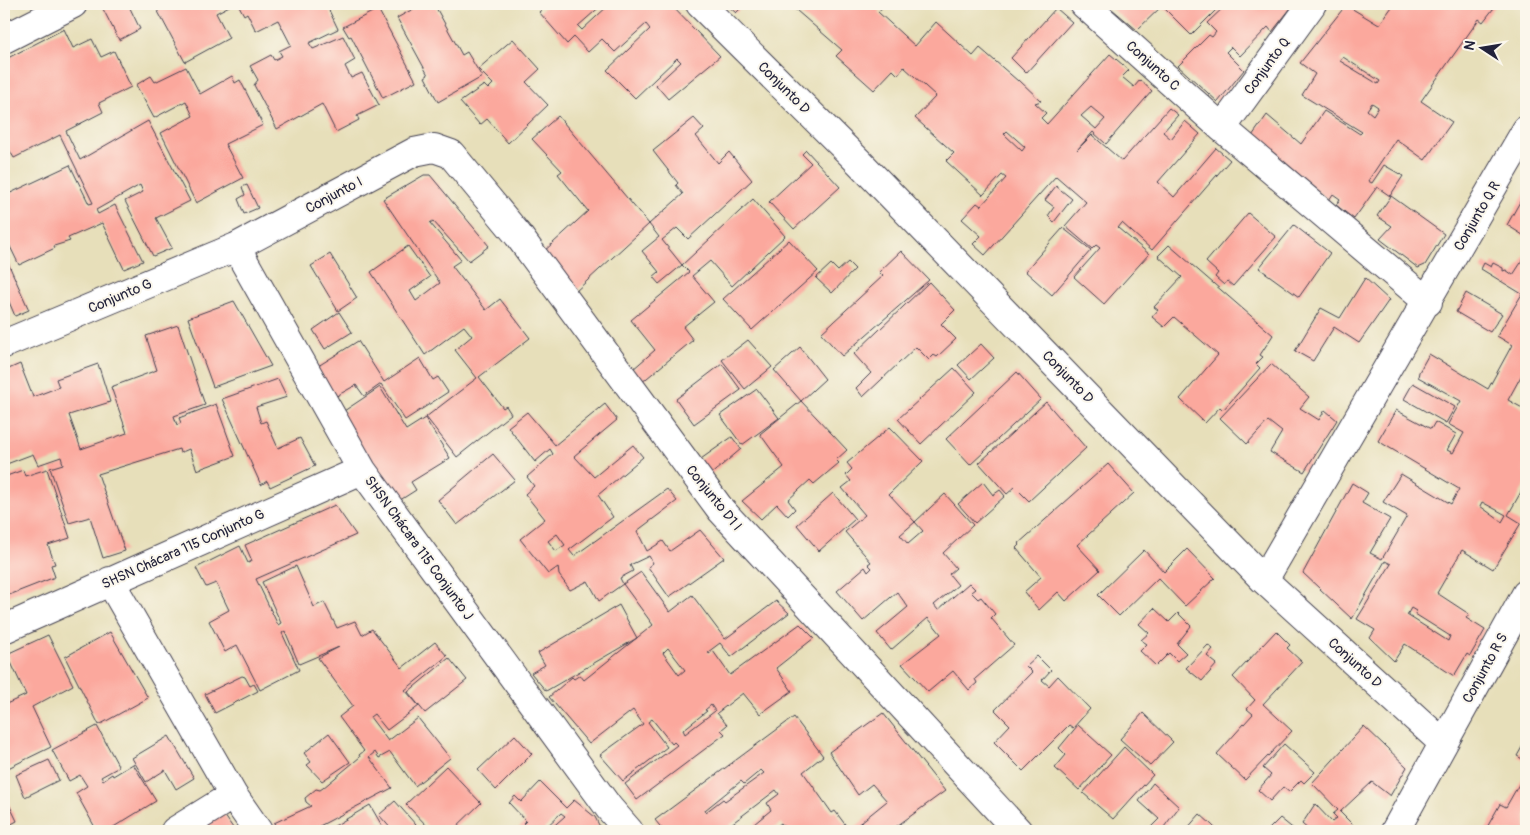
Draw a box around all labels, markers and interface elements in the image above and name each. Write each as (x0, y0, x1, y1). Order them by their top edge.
north arrow (1458, 22, 1508, 72)
street label: Conjunto Q (1241, 34, 1293, 98)
street label: Conjunto C (1123, 37, 1184, 95)
text: N (1460, 39, 1479, 52)
street label: Conjunto D (754, 58, 814, 118)
street label: Conjunto I (303, 173, 365, 217)
street label: Conjunto Q R (1450, 178, 1504, 254)
street label: Conjunto G (86, 275, 154, 317)
street label: Conjunto D (1039, 347, 1097, 407)
street label: Conjunto D1 I (682, 462, 746, 534)
street label: SHSN Chácara 115 Conjunto J (361, 473, 477, 624)
street label: SHSN Chácara 115 Conjunto G (99, 505, 267, 593)
street label: Conjunto R S (1459, 630, 1511, 706)
street label: Conjunto D (1325, 634, 1386, 692)

